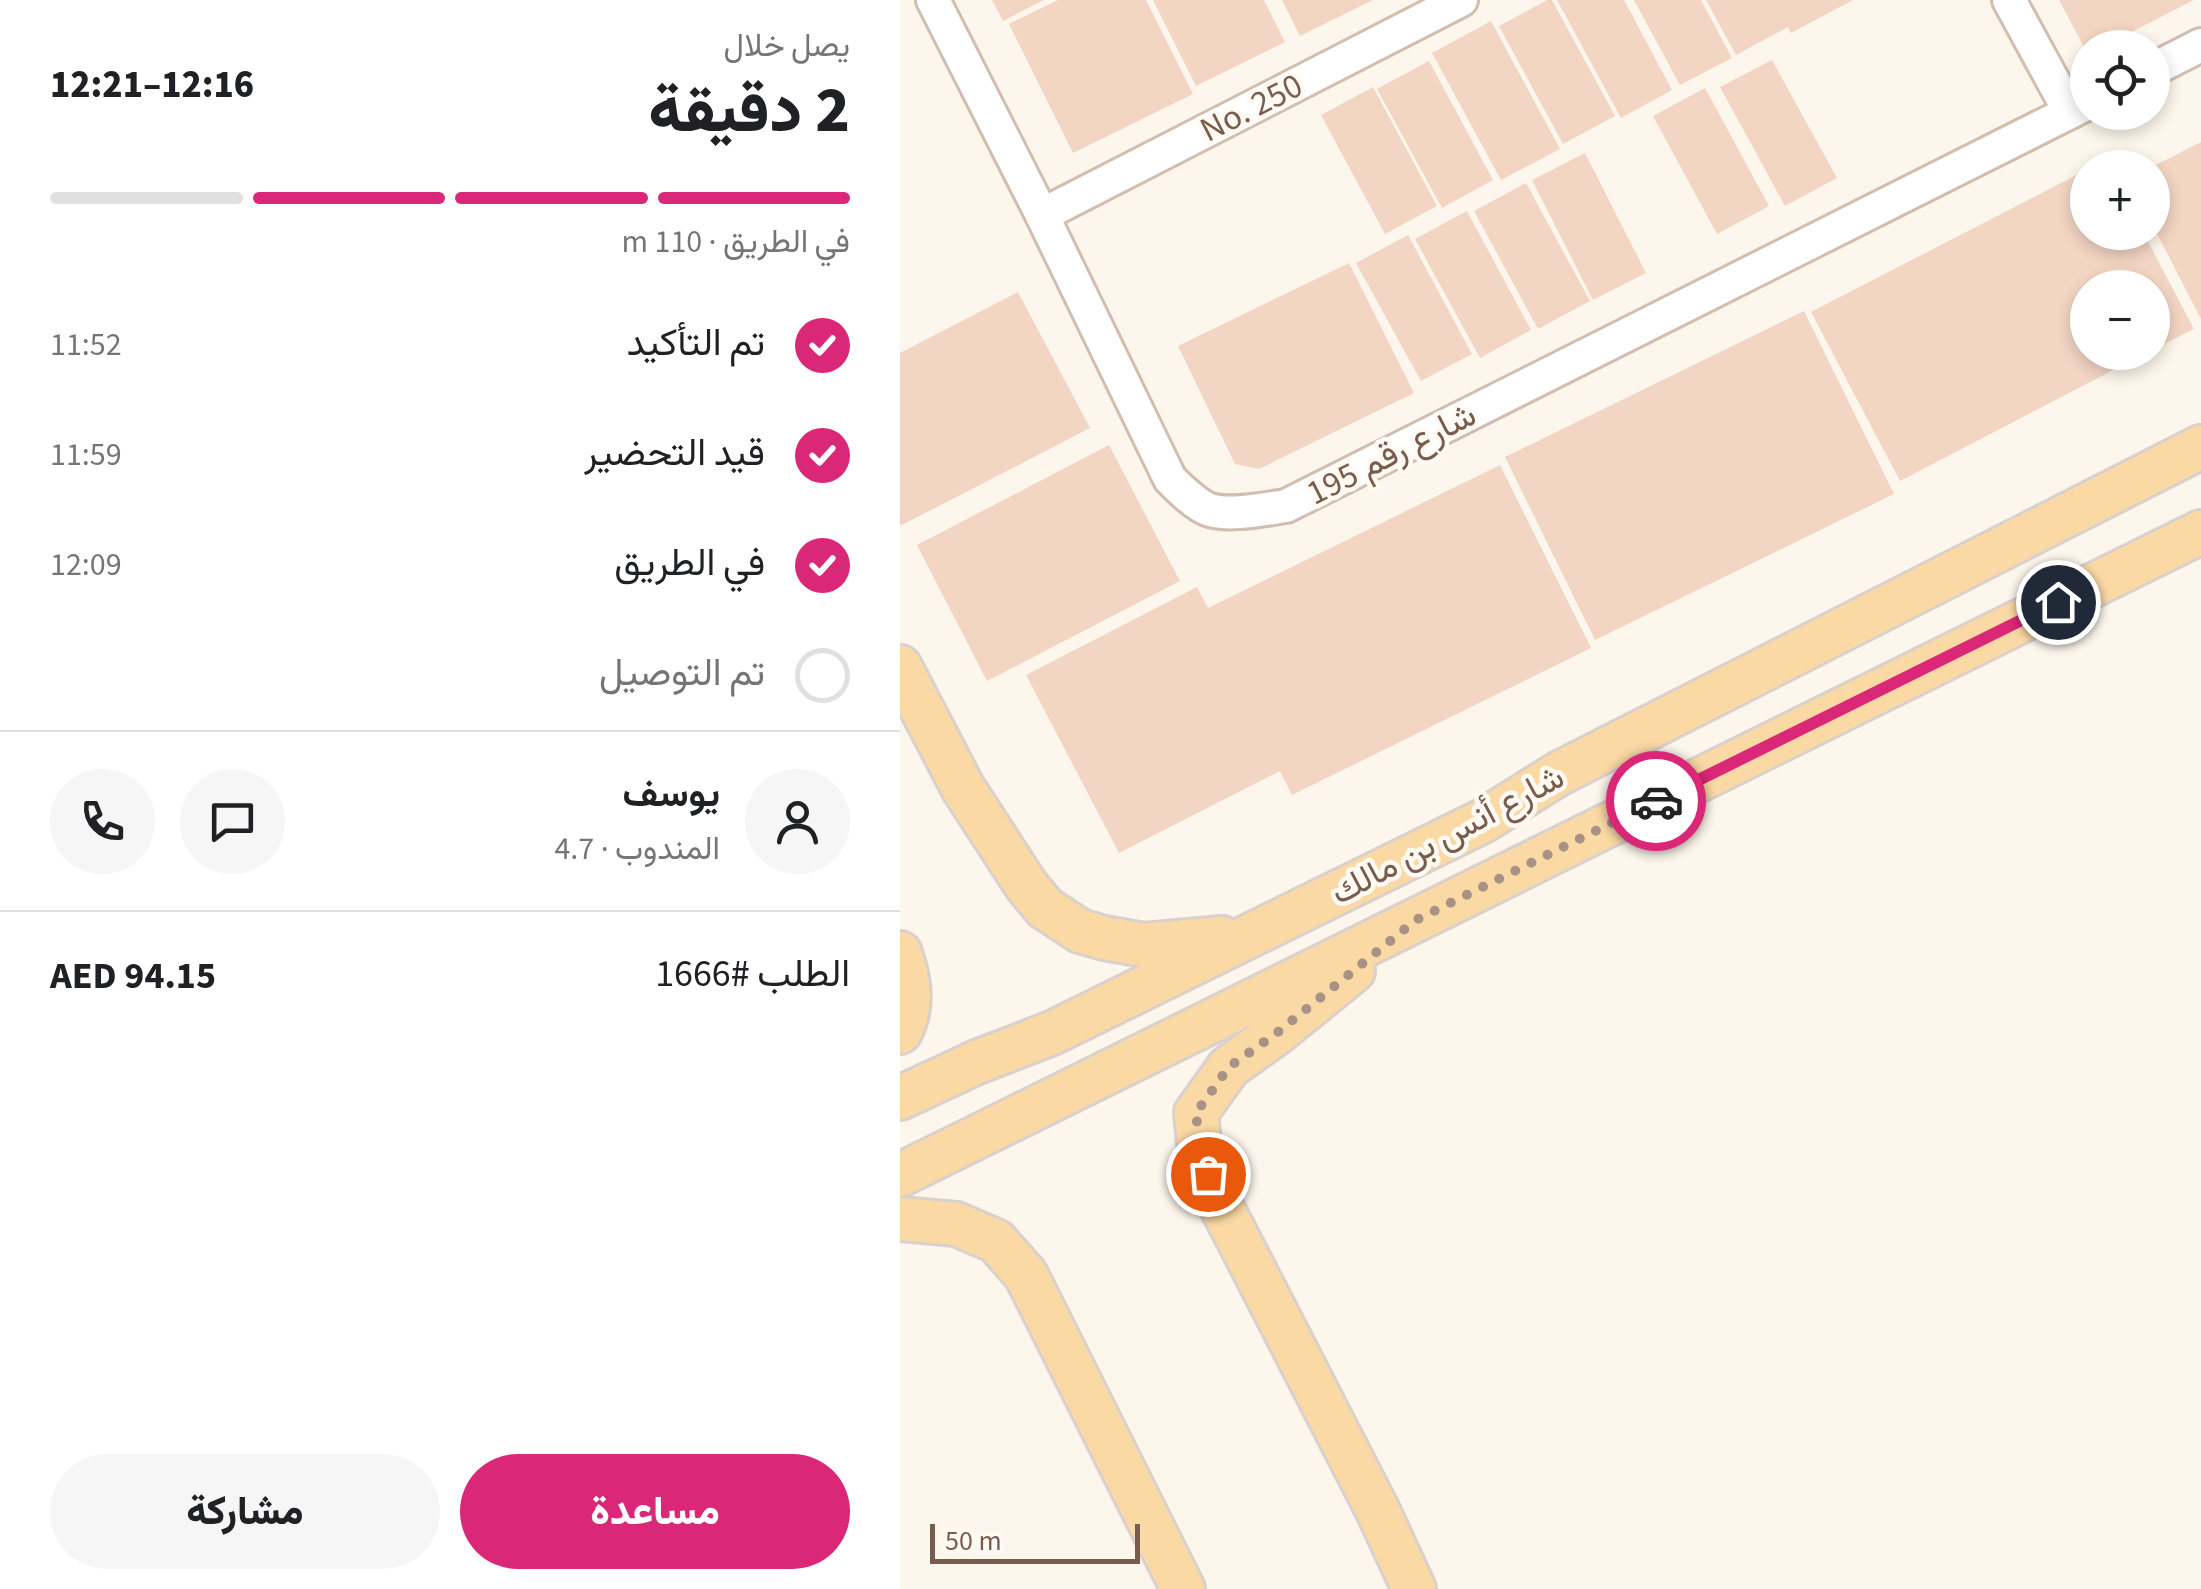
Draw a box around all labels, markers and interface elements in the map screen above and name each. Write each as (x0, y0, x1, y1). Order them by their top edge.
text: يصل خلال (723, 23, 850, 69)
map controls (2070, 30, 2170, 370)
button: locate (2070, 30, 2170, 130)
text: 12:16–12:21 (50, 58, 254, 112)
street label: No. 250 (1191, 61, 1311, 155)
text: 2 دقيقة (648, 64, 850, 157)
button: + (2070, 150, 2170, 250)
text: في الطريق · 110 m (622, 219, 850, 265)
button: − (2070, 270, 2170, 370)
text: تم التأكيد (627, 316, 765, 370)
icon: check (795, 318, 850, 373)
text: 11:52 (50, 322, 122, 368)
street label: شارع رقم 195 (1298, 390, 1485, 518)
text: قيد التحضير (584, 426, 765, 480)
icon: check (795, 428, 850, 483)
text: 11:59 (50, 432, 122, 478)
text: في الطريق (614, 536, 765, 590)
icon: check (795, 538, 850, 593)
text: 12:09 (50, 542, 122, 588)
pin (2016, 560, 2101, 645)
icon: home (2031, 575, 2086, 630)
text: تم التوصيل (599, 646, 765, 700)
courier (1606, 751, 1706, 851)
street label: شارع أنس بن مالك (1322, 752, 1573, 918)
text: يوسف (623, 767, 720, 821)
button: phone (50, 769, 155, 874)
button: chat (180, 769, 285, 874)
button: person (745, 769, 850, 874)
icon: car (1629, 774, 1684, 829)
text: المندوب · 4.7 (554, 826, 720, 872)
text: الطلب #1666 (655, 947, 850, 1001)
text: AED 94.15 (50, 949, 216, 1003)
pin (1166, 1132, 1251, 1217)
icon: bag (1181, 1147, 1236, 1202)
button: مشاركة (50, 1454, 440, 1569)
button: مساعدة (460, 1454, 850, 1569)
scale bar (930, 1519, 1140, 1564)
text: 50 m (945, 1521, 1002, 1561)

